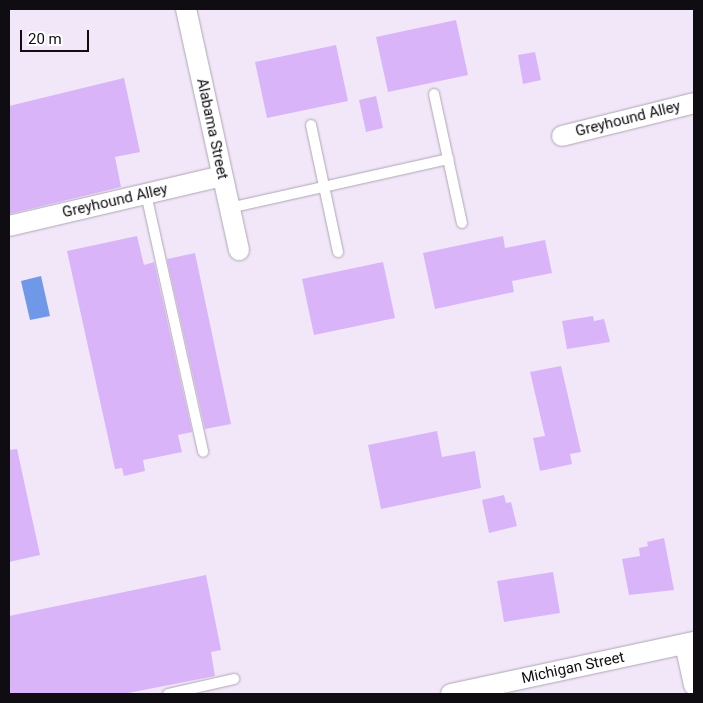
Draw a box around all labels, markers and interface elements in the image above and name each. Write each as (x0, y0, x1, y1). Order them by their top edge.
scale bar (22, 20, 91, 52)
text: 20 m (28, 30, 62, 48)
street label: Alabama Street (193, 77, 231, 181)
street label: Greyhound Alley (574, 97, 682, 141)
street label: Greyhound Alley (61, 180, 169, 222)
street label: Michigan Street (520, 648, 626, 688)

